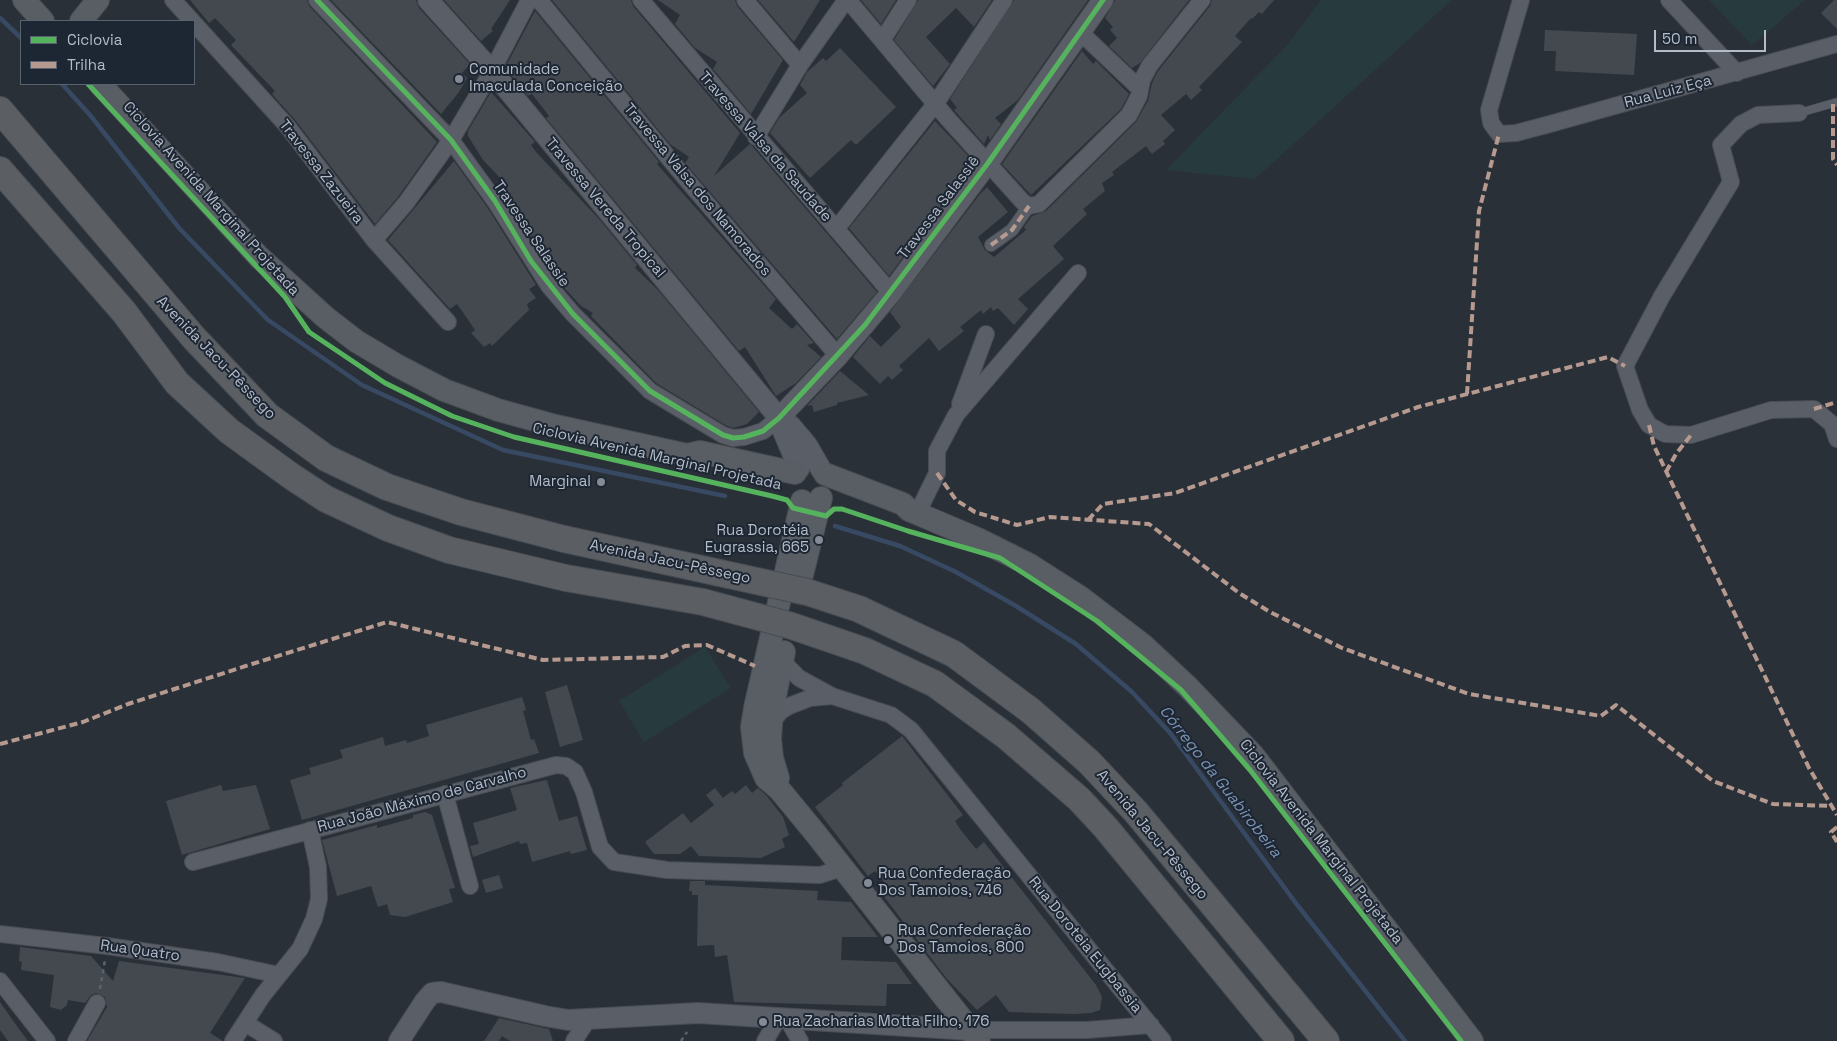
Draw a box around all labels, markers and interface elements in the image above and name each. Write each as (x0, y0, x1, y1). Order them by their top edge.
legend (20, 20, 195, 85)
scale bar (1657, 20, 1770, 52)
text: 50 m (1662, 29, 1697, 48)
text: Ciclovia (67, 30, 122, 49)
text: Trilha (67, 55, 106, 74)
place label: Comunidade Imaculada Conceição (469, 61, 623, 96)
street label: Travessa Valsa da Saudade (695, 68, 835, 226)
street label: Rua Luiz Eça (1622, 72, 1714, 112)
marker: Comunidade Imaculada Conceição (453, 73, 465, 85)
street label: Ciclovia Avenida Marginal Projetada (119, 98, 303, 300)
street label: Travessa Valsa dos Namorados (620, 100, 774, 280)
street label: Travessa Zazueira (275, 116, 367, 228)
street label: Travessa Vereda Tropical (541, 134, 669, 282)
street label: Travessa Salassiê (894, 153, 984, 263)
street label: Travessa Salassie (489, 177, 573, 291)
street label: Avenida Jacu-Pêssego (153, 293, 279, 423)
street label: Ciclovia Avenida Marginal Projetada (531, 420, 783, 494)
place label: Marginal (529, 473, 591, 491)
marker: Marginal (595, 476, 607, 488)
place label: Rua Dorotéia Eugrassia, 665 (705, 522, 809, 557)
marker: Rua Dorotéia Eugrassia, 665 (813, 534, 825, 546)
street label: Avenida Jacu-Pêssego (588, 536, 752, 588)
water label: Córrego da Guabirobeira (1155, 702, 1285, 862)
street label: Ciclovia Avenida Marginal Projetada (1235, 736, 1407, 948)
street label: Rua João Máximo de Carvalho (316, 763, 528, 837)
street label: Avenida Jacu-Pêssego (1092, 766, 1212, 904)
place label: Rua Confederação Dos Tamoios, 746 (878, 865, 1011, 900)
street label: Rua Doroteia Eugbassia (1025, 873, 1145, 1017)
marker: Rua Confederação Dos Tamoios, 746 (862, 877, 874, 889)
place label: Rua Confederação Dos Tamoios, 800 (898, 922, 1031, 957)
marker: Rua Confederação Dos Tamoios, 800 (882, 934, 894, 946)
street label: Rua Quatro (99, 937, 181, 965)
place label: Rua Zacharias Motta Filho, 176 (773, 1013, 989, 1031)
marker: Rua Zacharias Motta Filho, 176 (757, 1016, 769, 1028)

